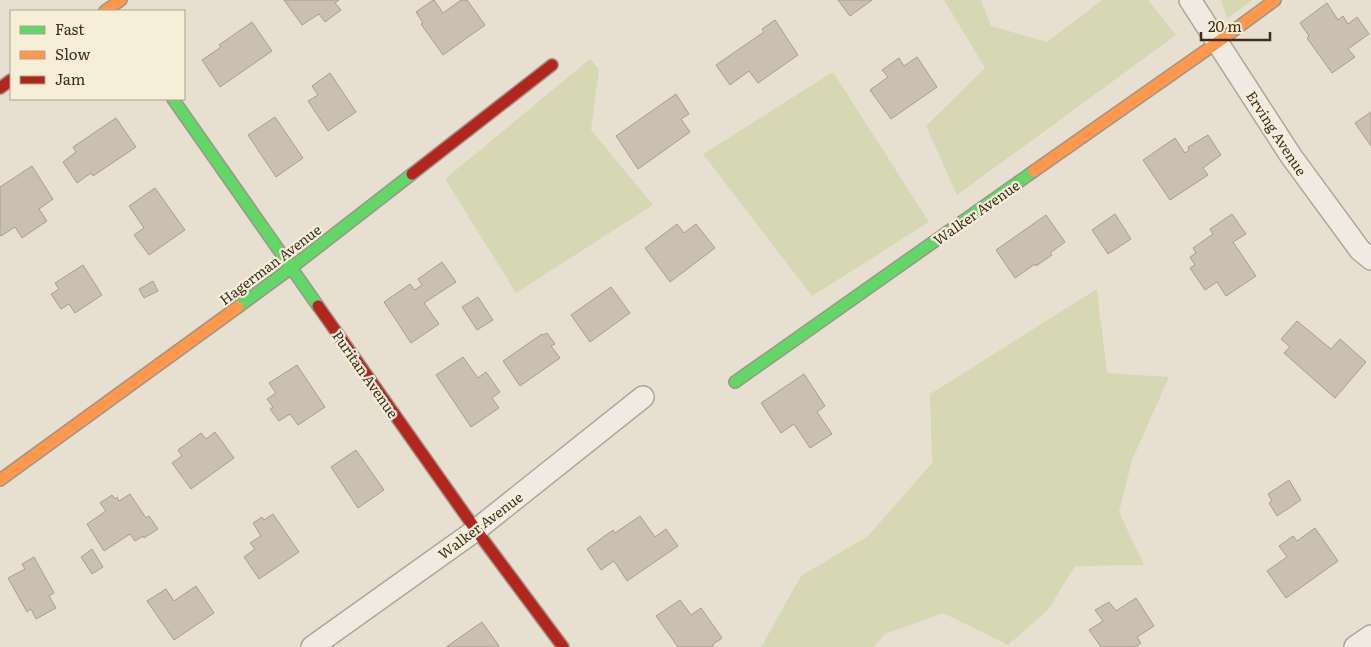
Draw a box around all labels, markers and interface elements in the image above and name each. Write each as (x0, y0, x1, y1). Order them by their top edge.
legend (10, 10, 185, 100)
scale bar (1201, 10, 1270, 42)
text: 20 m (1208, 14, 1242, 37)
text: Fast (55, 17, 84, 40)
text: Slow (55, 42, 90, 65)
text: Jam (55, 67, 86, 90)
street label: Erving Avenue (1242, 87, 1312, 179)
street label: Walker Avenue (929, 175, 1023, 249)
street label: Hagerman Avenue (215, 219, 325, 309)
street label: Puritan Avenue (328, 326, 404, 422)
street label: Walker Avenue (433, 486, 527, 564)

